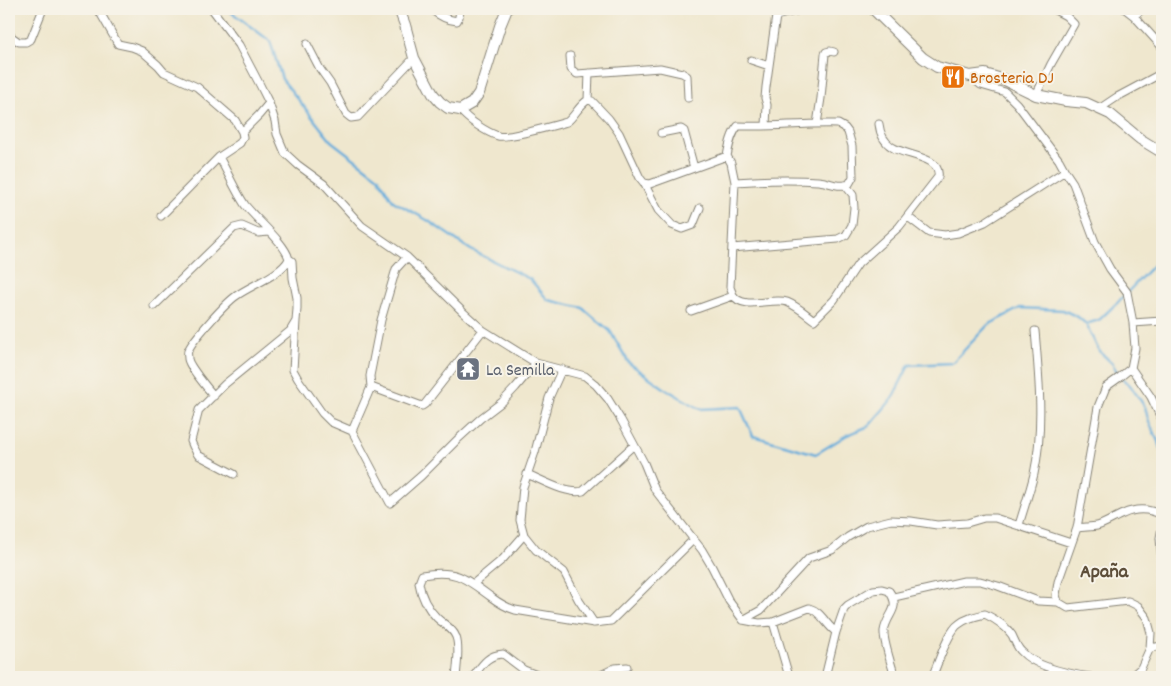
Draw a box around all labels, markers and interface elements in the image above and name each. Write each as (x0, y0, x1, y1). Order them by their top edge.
restaurant icon: Brosteria DJ (940, 64, 966, 90)
place label: Brosteria DJ (970, 67, 1054, 92)
temple icon: La Semilla (455, 356, 481, 382)
place label: La Semilla (486, 359, 555, 384)
district label: Apaña (1080, 559, 1129, 587)

